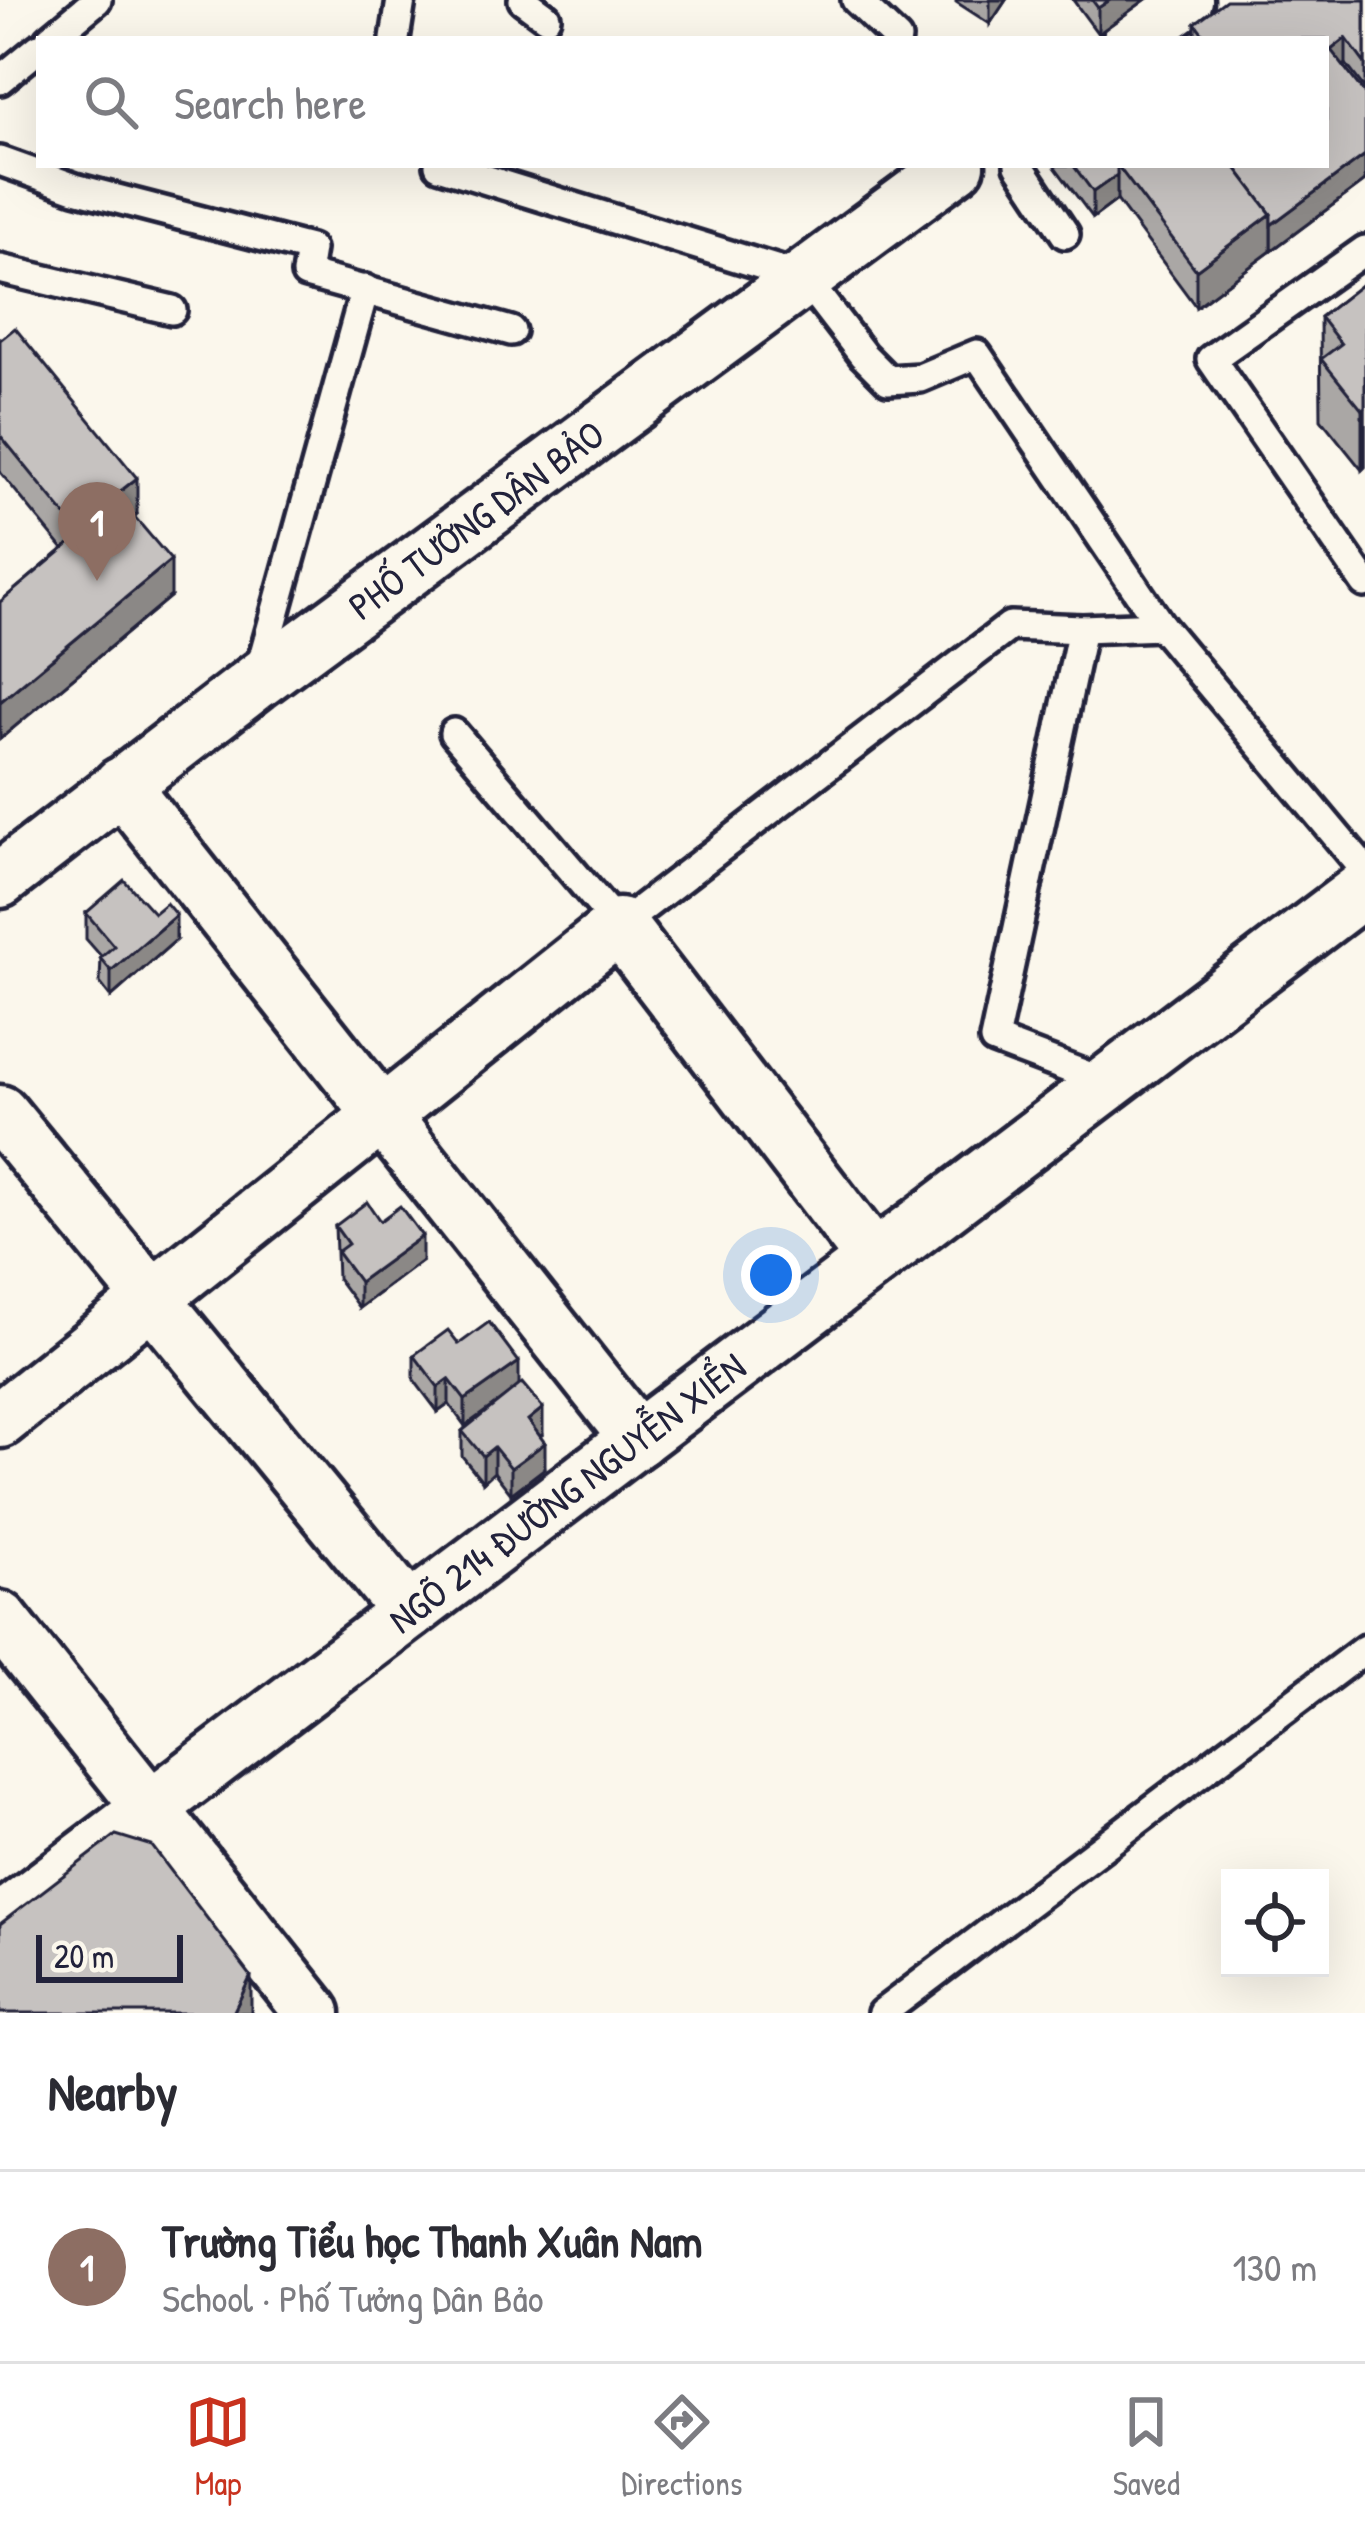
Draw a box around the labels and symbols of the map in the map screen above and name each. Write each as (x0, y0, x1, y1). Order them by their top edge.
street label: PHỐ TƯỞNG DÂN BẢO (337, 407, 614, 631)
pin: 1 (58, 482, 136, 581)
your location (741, 1245, 801, 1305)
street label: NGÕ 214 ĐƯỜNG NGUYỄN XIỂN (377, 1340, 756, 1645)
scale bar (36, 1929, 183, 1982)

